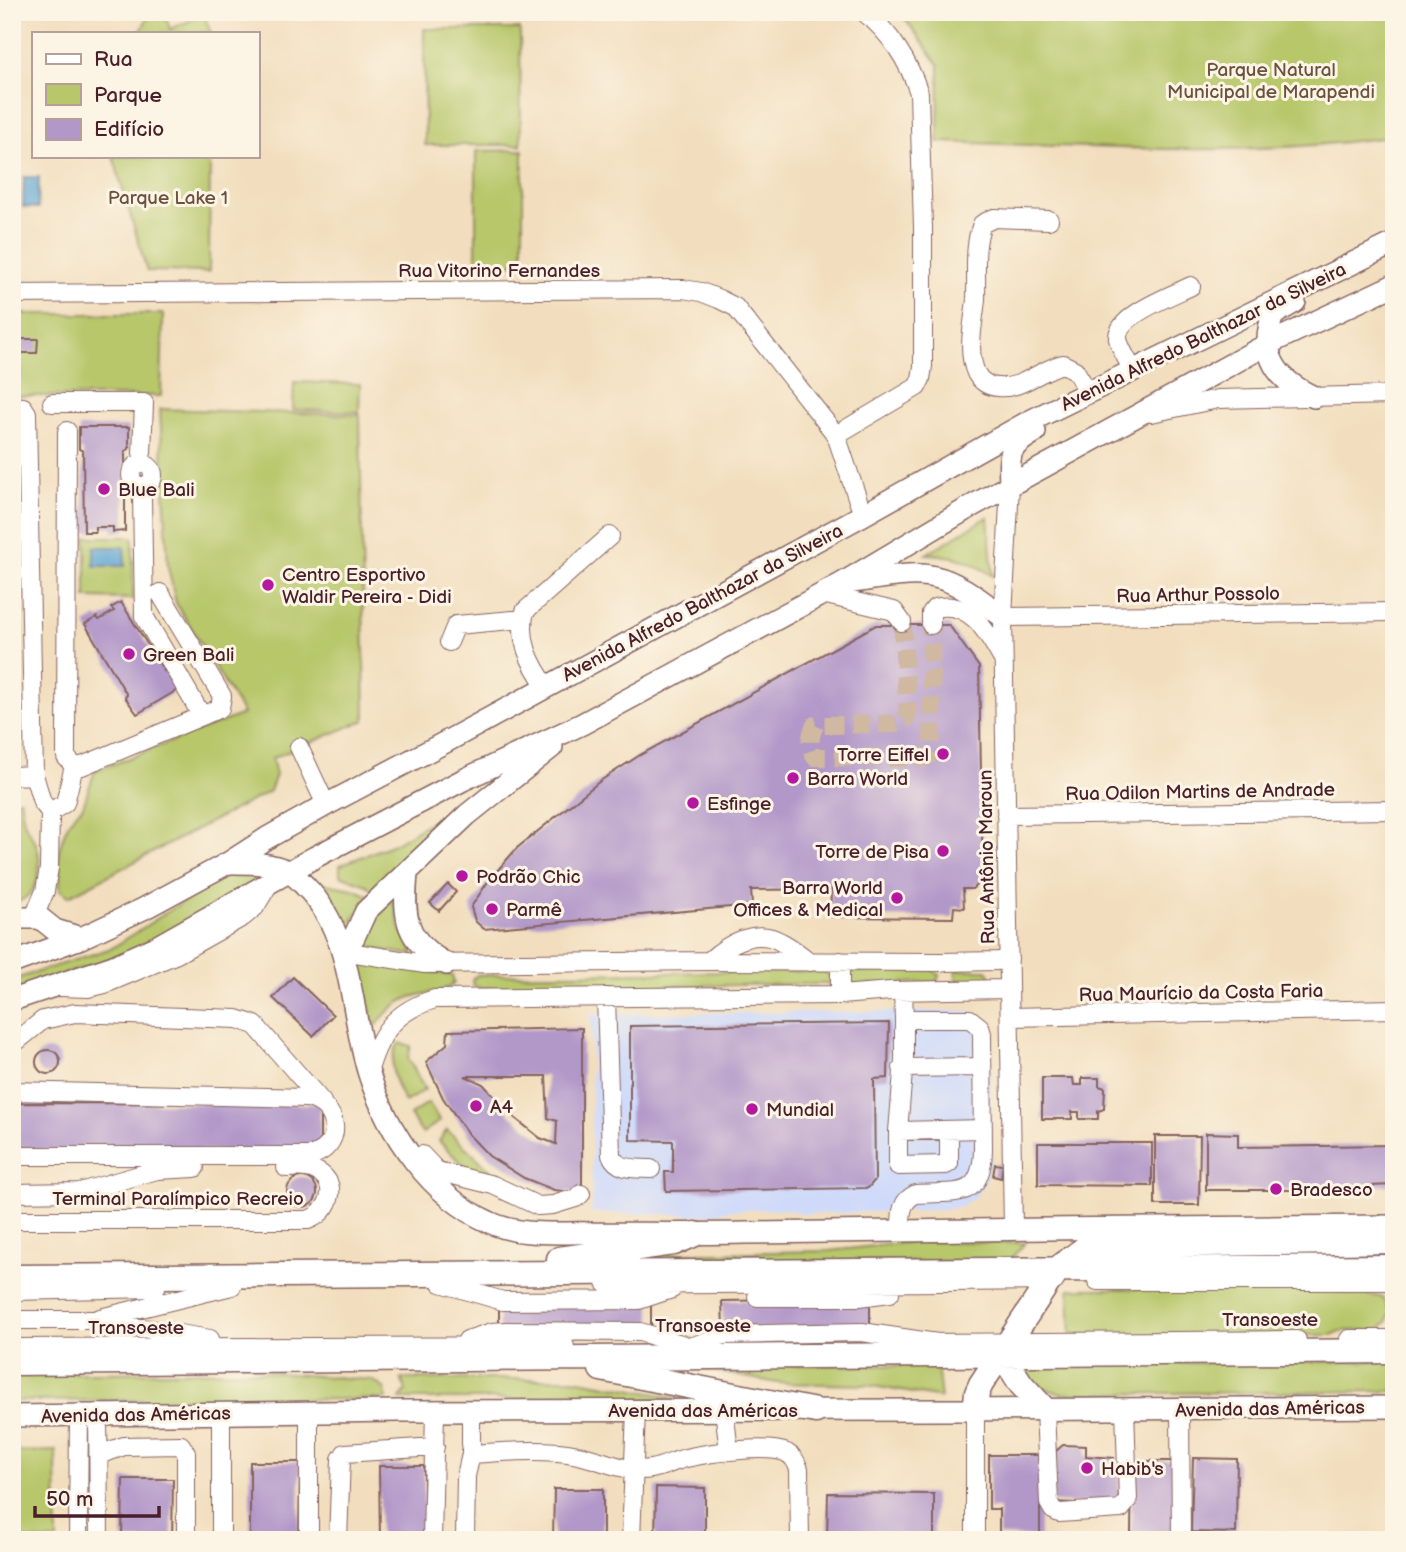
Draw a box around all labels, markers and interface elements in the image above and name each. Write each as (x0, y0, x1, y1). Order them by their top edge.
legend (32, 32, 259, 158)
text: Rua (94, 47, 133, 72)
park label: Parque Natural Municipal de Marapendi (1167, 59, 1375, 104)
text: Parque (94, 83, 162, 108)
text: Edifício (94, 117, 164, 142)
park label: Parque Lake 1 (108, 187, 228, 210)
street label: Avenida Alfredo Balthazar da Silveira (1057, 258, 1350, 417)
street label: Rua Vitorino Fernandes (398, 260, 600, 283)
place label: Blue Bali (118, 479, 195, 502)
marker: Blue Bali (96, 481, 112, 497)
street label: Avenida Alfredo Balthazar da Silveira (558, 519, 847, 687)
place label: Centro Esportivo Waldir Pereira - Didi (282, 564, 452, 609)
marker: Centro Esportivo Waldir Pereira - Didi (260, 577, 276, 593)
street label: Rua Arthur Possolo (1116, 583, 1280, 608)
place label: Green Bali (143, 644, 235, 667)
marker: Green Bali (121, 646, 137, 662)
place label: Torre Eiffel (837, 744, 929, 767)
marker: Torre Eiffel (935, 746, 951, 762)
place label: Barra World (807, 768, 908, 791)
street label: Rua Antônio Maroun (974, 769, 1001, 945)
marker: Barra World (785, 770, 801, 786)
street label: Rua Odilon Martins de Andrade (1065, 779, 1335, 806)
place label: Esfinge (707, 793, 771, 816)
marker: Esfinge (685, 795, 701, 811)
place label: Torre de Pisa (815, 841, 929, 864)
marker: Torre de Pisa (935, 843, 951, 859)
place label: Podrão Chic (476, 866, 581, 889)
marker: Podrão Chic (454, 868, 470, 884)
place label: Barra World Offices & Medical (733, 877, 883, 922)
marker: Barra World Offices & Medical (889, 890, 905, 906)
place label: Parmê (506, 899, 562, 922)
marker: Parmê (484, 901, 500, 917)
street label: Rua Maurício da Costa Faria (1078, 980, 1324, 1007)
place label: A4 (490, 1096, 514, 1119)
marker: A4 (468, 1098, 484, 1114)
place label: Mundial (766, 1099, 834, 1122)
marker: Mundial (744, 1101, 760, 1117)
place label: Bradesco (1290, 1179, 1373, 1202)
marker: Bradesco (1268, 1181, 1284, 1197)
street label: Terminal Paralímpico Recreio (52, 1188, 304, 1211)
street label: Transoeste (1222, 1309, 1318, 1332)
street label: Transoeste (655, 1315, 751, 1338)
street label: Transoeste (88, 1317, 184, 1340)
street label: Avenida das Américas (1175, 1396, 1365, 1423)
street label: Avenida das Américas (608, 1400, 798, 1423)
street label: Avenida das Américas (41, 1402, 231, 1429)
place label: Habib's (1101, 1458, 1164, 1481)
marker: Habib's (1079, 1460, 1095, 1476)
scale bar (35, 1475, 159, 1519)
text: 50 m (46, 1487, 93, 1512)

